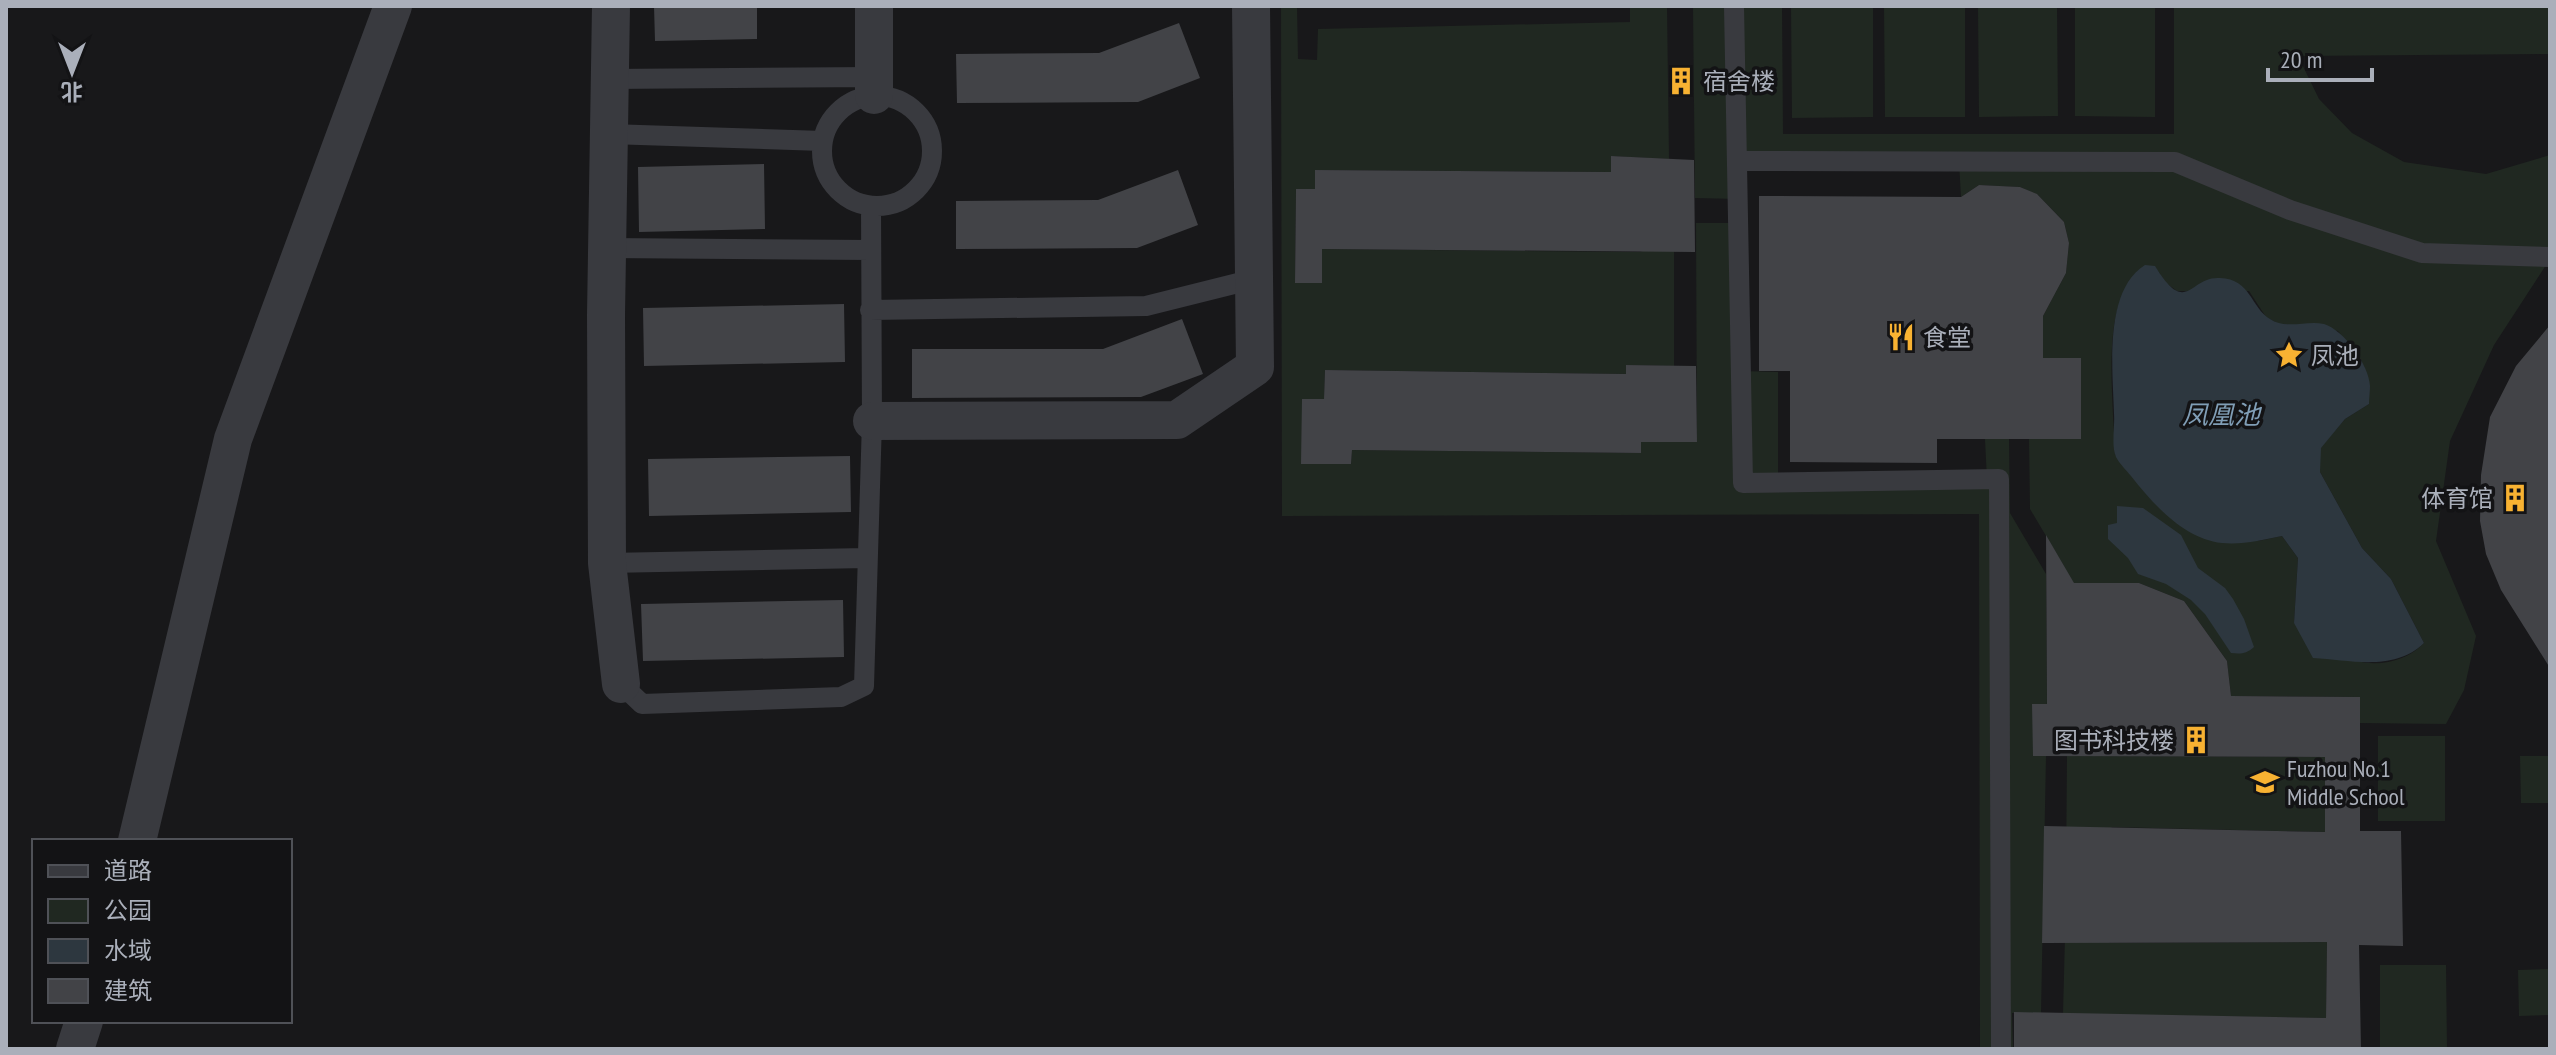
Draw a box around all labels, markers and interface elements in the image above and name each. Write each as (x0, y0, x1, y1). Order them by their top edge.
north arrow (32, 32, 112, 112)
scale bar (2268, 32, 2372, 82)
text: 20 m (2280, 44, 2322, 75)
building icon: 宿舍楼 (1666, 66, 1696, 96)
place label: 宿舍楼 (1703, 66, 1775, 97)
text: 北 (61, 78, 83, 106)
restaurant icon: 食堂 (1886, 322, 1916, 352)
place label: 食堂 (1923, 322, 1971, 353)
place icon: 凤池 (2274, 340, 2304, 370)
place label: 凤池 (2311, 340, 2359, 371)
water label: 凤凰池 (2182, 398, 2263, 431)
place label: 体育馆 (2421, 483, 2493, 514)
building icon: 体育馆 (2500, 483, 2530, 513)
place label: 图书科技楼 (2054, 725, 2174, 756)
building icon: 图书科技楼 (2181, 725, 2211, 755)
place label: Fuzhou No.1 Middle School (2287, 753, 2405, 812)
school or university icon: Fuzhou No.1 Middle School (2250, 767, 2280, 797)
legend (32, 839, 292, 1023)
text: 道路 (104, 855, 152, 886)
text: 公园 (104, 895, 152, 926)
text: 水域 (104, 935, 152, 966)
text: 建筑 (104, 975, 152, 1006)

